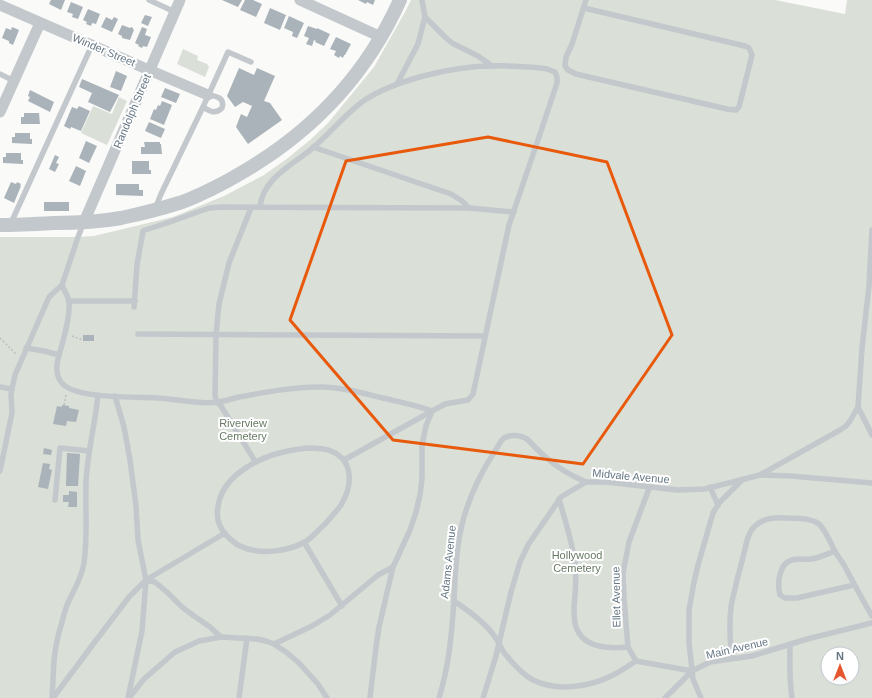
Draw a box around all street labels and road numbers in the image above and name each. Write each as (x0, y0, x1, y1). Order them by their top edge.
street label: Winder Street (71, 31, 137, 69)
street label: Randolph Street (111, 72, 153, 150)
street label: Midvale Avenue (592, 467, 670, 485)
street label: Adams Avenue (438, 525, 458, 599)
street label: Ellet Avenue (609, 566, 623, 628)
street label: Main Avenue (705, 635, 769, 661)

